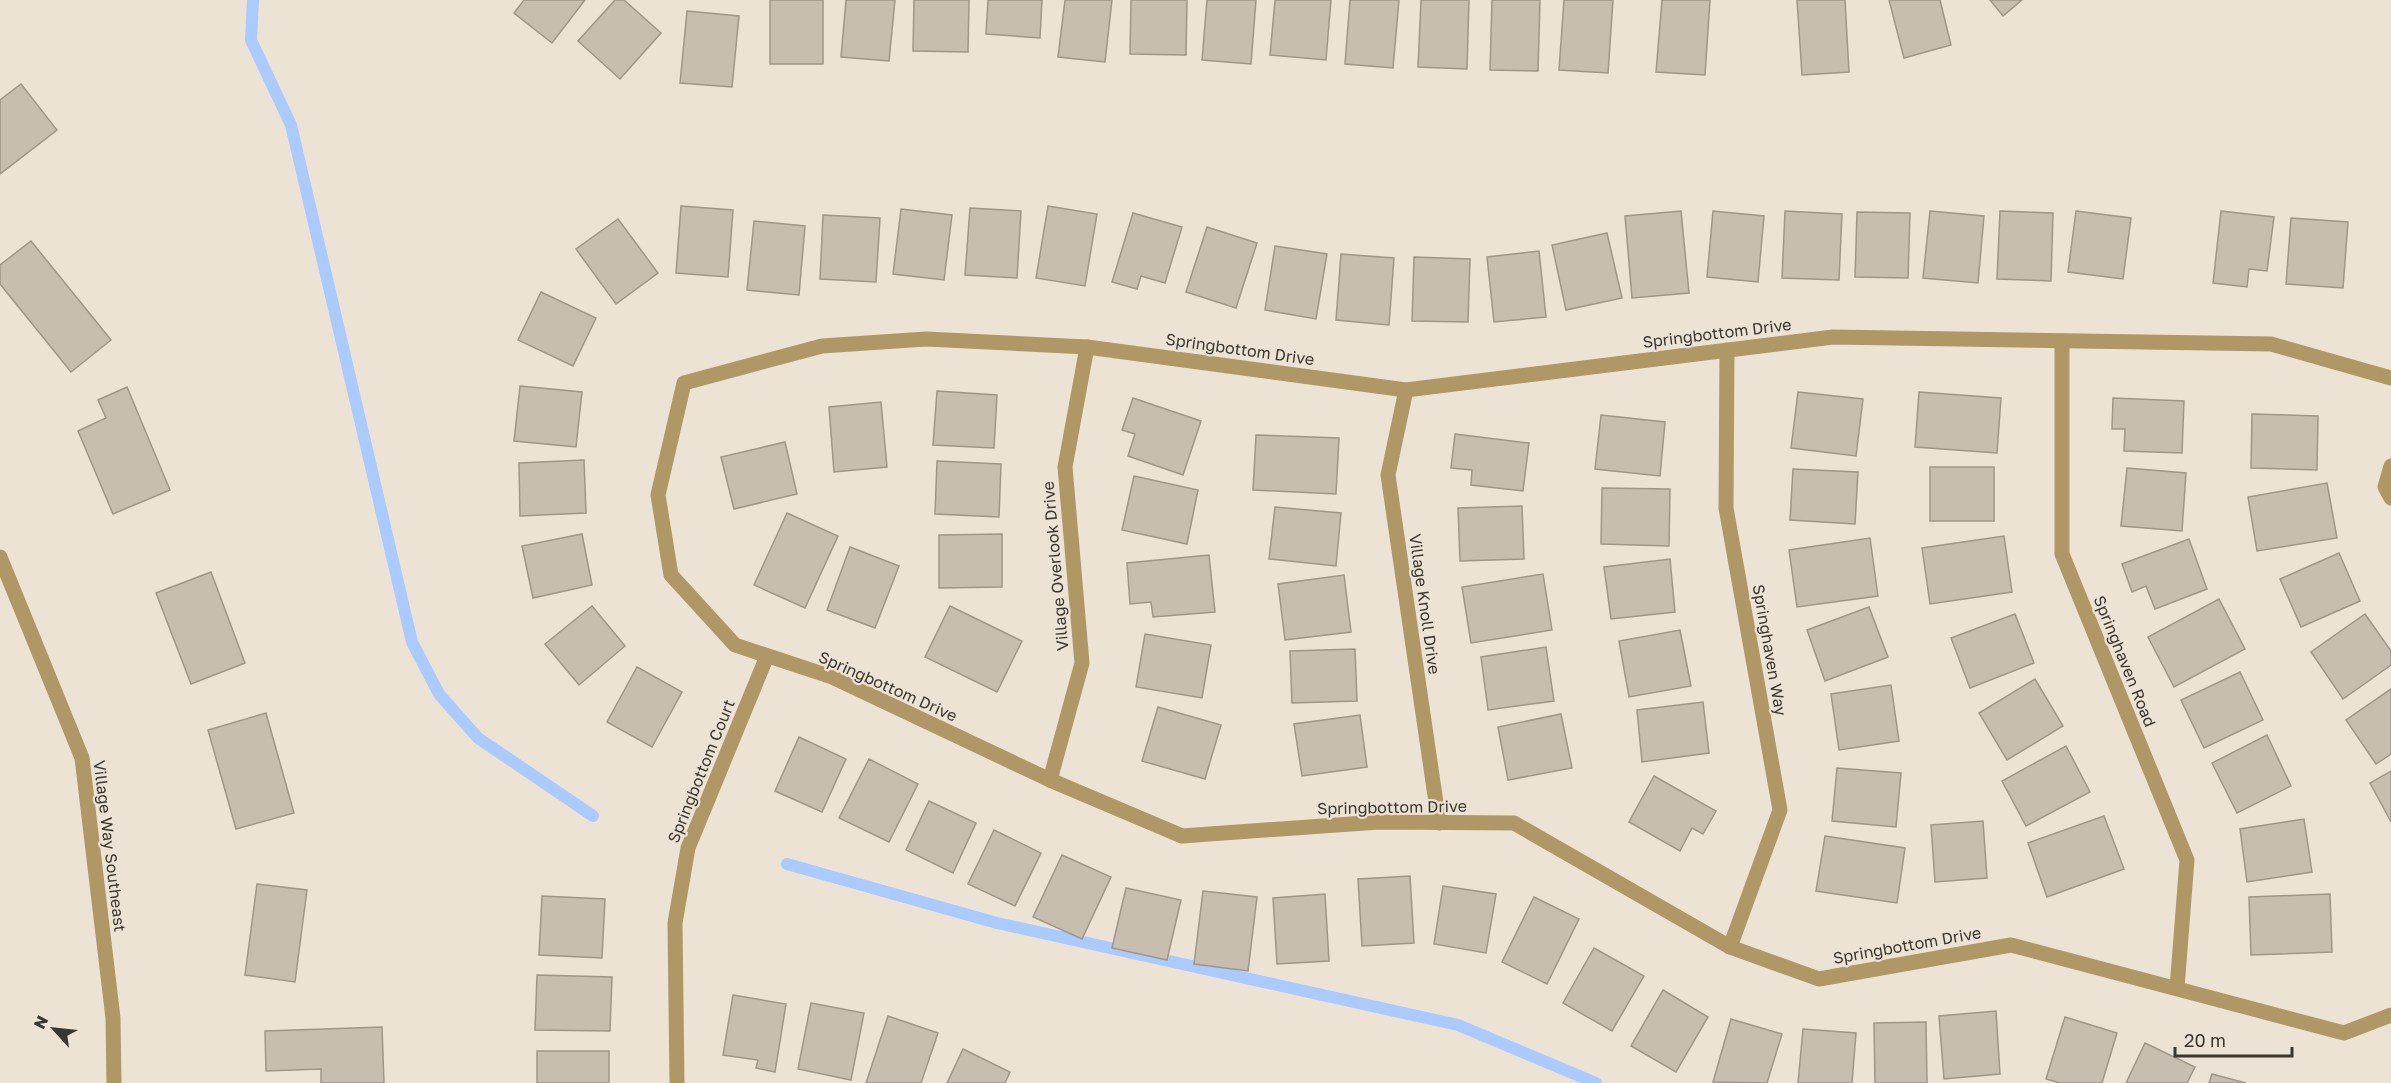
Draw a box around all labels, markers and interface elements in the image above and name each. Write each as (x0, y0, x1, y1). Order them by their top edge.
street label: Springbottom Drive (1641, 314, 1793, 352)
street label: Springbottom Drive (1164, 329, 1316, 369)
street label: Village Overlook Drive (1038, 480, 1072, 652)
street label: Village Knoll Drive (1405, 532, 1445, 676)
street label: Springhaven Way (1749, 583, 1791, 717)
street label: Springhaven Road (2090, 592, 2160, 730)
street label: Springbottom Drive (816, 646, 960, 726)
street label: Springbottom Court (663, 696, 739, 846)
street label: Village Way Southeast (90, 759, 130, 933)
street label: Springbottom Drive (1317, 796, 1467, 818)
street label: Springbottom Drive (1832, 922, 1982, 968)
north arrow (24, 999, 84, 1059)
text: N (29, 1012, 52, 1032)
scale bar (2175, 1020, 2292, 1058)
text: 20 m (2184, 1029, 2226, 1051)

